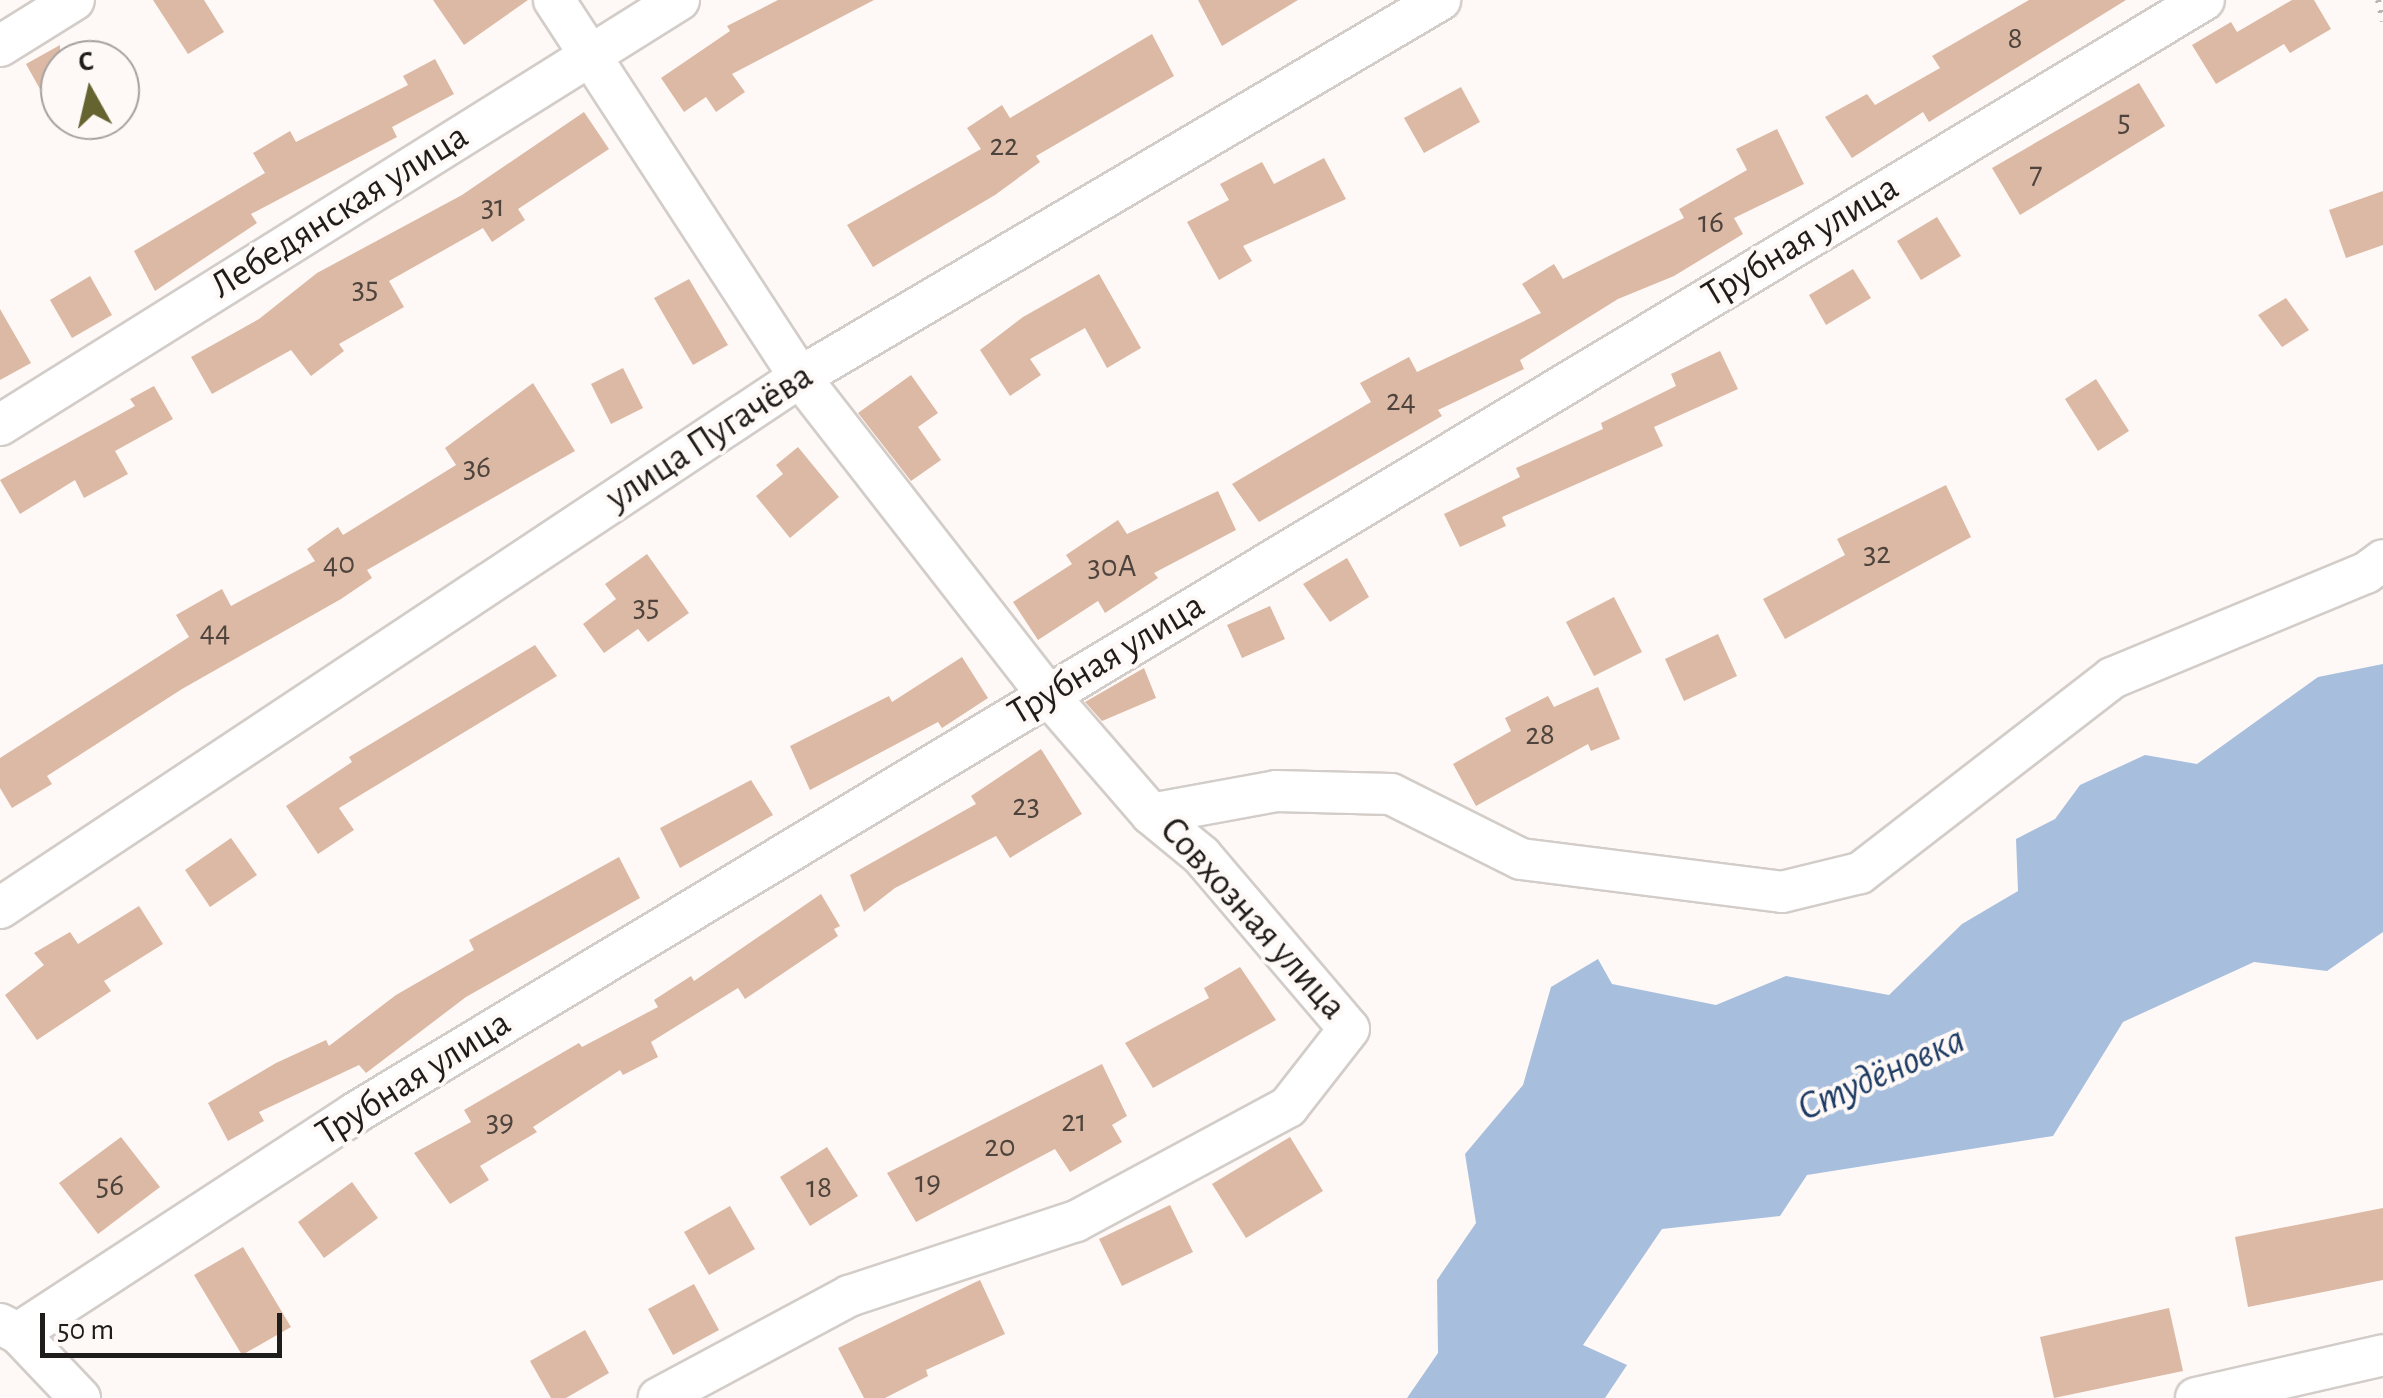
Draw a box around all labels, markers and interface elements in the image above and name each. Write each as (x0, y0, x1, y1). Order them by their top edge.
house number: 8 (2007, 19, 2023, 57)
north arrow (40, 40, 140, 140)
text: С (76, 47, 96, 77)
house number: 5 (2117, 102, 2131, 140)
street label: Лебедянская улица (203, 114, 477, 310)
house number: 22 (989, 126, 1019, 164)
house number: 7 (2029, 154, 2043, 192)
street label: Трубная улица (1695, 166, 1907, 318)
house number: 31 (481, 187, 505, 225)
house number: 16 (1698, 203, 1724, 241)
house number: 35 (352, 269, 378, 307)
street label: улица Пугачёва (598, 354, 822, 522)
house number: 24 (1386, 381, 1416, 419)
house number: 36 (463, 448, 491, 486)
house number: 32 (1863, 534, 1891, 572)
house number: 40 (323, 544, 355, 582)
house number: 30А (1088, 547, 1136, 585)
street label: Трубная улица (1001, 584, 1213, 736)
house number: 35 (633, 587, 659, 625)
house number: 44 (200, 612, 230, 650)
house number: 28 (1525, 715, 1555, 753)
house number: 23 (1012, 786, 1040, 824)
street label: Совхозная улица (1149, 808, 1355, 1030)
street label: Трубная улица (308, 1001, 520, 1157)
water label: Студёновка (1790, 1016, 1972, 1132)
house number: 39 (486, 1102, 514, 1140)
house number: 21 (1061, 1102, 1087, 1140)
house number: 20 (984, 1127, 1016, 1165)
house number: 19 (915, 1163, 941, 1201)
house number: 56 (96, 1166, 124, 1204)
house number: 18 (806, 1168, 832, 1206)
scale bar (45, 1293, 288, 1355)
text: 50 m (57, 1315, 114, 1345)

